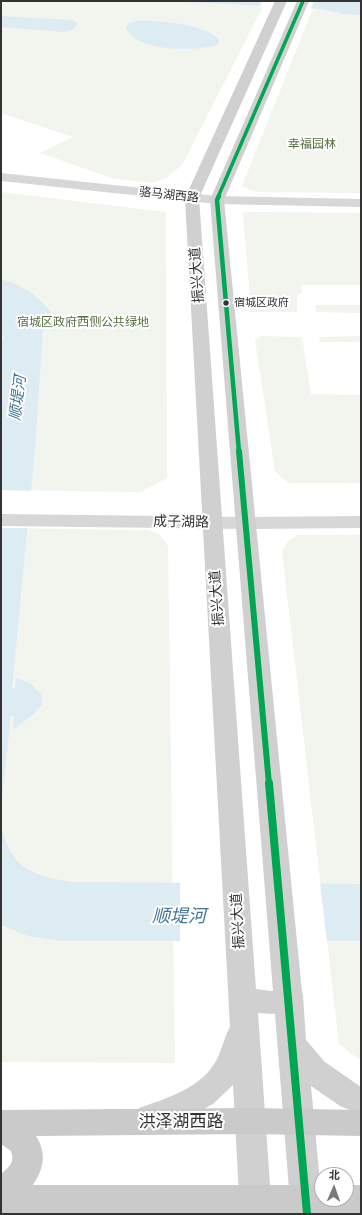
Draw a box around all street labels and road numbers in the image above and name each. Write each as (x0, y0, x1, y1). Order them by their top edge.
street label: 骆马湖西路 (138, 185, 200, 205)
street label: 振兴大道 (187, 246, 207, 304)
street label: 成子湖路 (153, 513, 209, 531)
street label: 振兴大道 (207, 569, 227, 627)
street label: 振兴大道 (228, 893, 248, 949)
street label: 洪泽湖西路 (139, 1112, 223, 1132)

